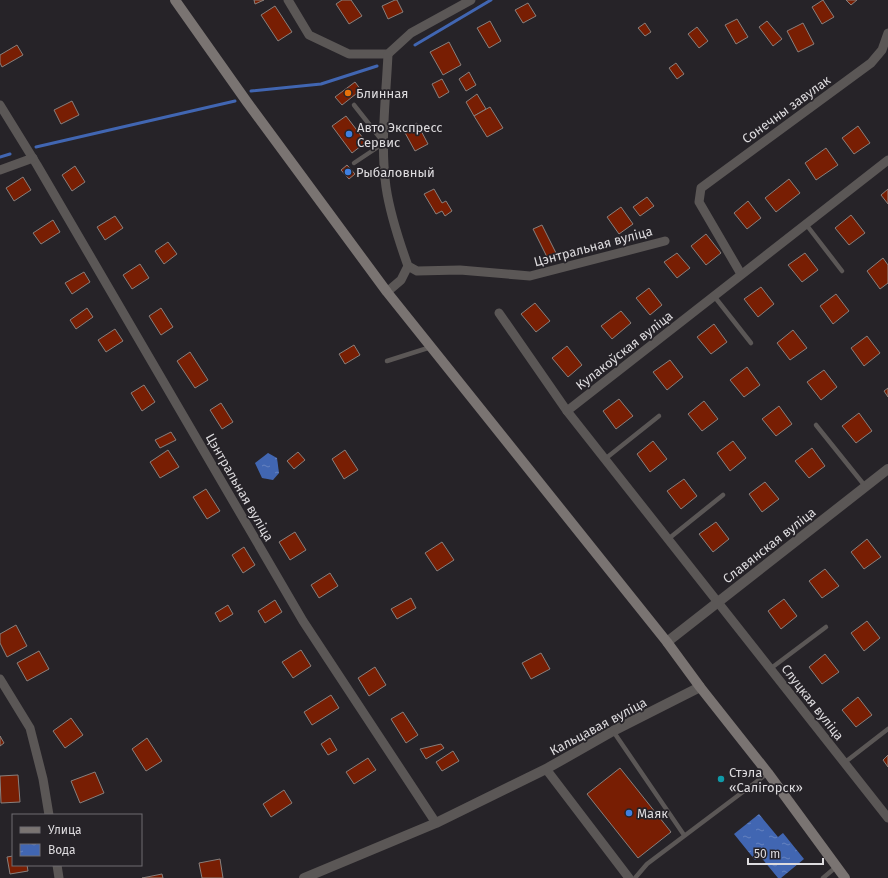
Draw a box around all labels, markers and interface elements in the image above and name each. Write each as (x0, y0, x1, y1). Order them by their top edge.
street label: Сонечны завулак (739, 72, 834, 146)
place label: Блинная (356, 86, 408, 101)
marker: Блинная (343, 88, 353, 98)
place label: Авто Экспресс Сервис (357, 120, 443, 150)
marker: Авто Экспресс Сервис (344, 129, 354, 139)
place label: Рыбаловный (356, 165, 435, 180)
marker: Рыбаловный (343, 167, 353, 177)
street label: Цэнтральная вуліца (532, 223, 654, 270)
street label: Кулакоўская вуліца (573, 308, 676, 393)
street label: Цэнтральная вуліца (203, 431, 277, 544)
street label: Славянская вуліца (720, 504, 819, 586)
street label: Слуцкая вуліца (778, 661, 847, 743)
street label: Кальцавая вуліца (547, 695, 649, 758)
place label: Стэла «Салігорск» (729, 765, 803, 795)
marker: Стэла «Салігорск» (716, 774, 726, 784)
place label: Маяк (637, 806, 668, 821)
marker: Маяк (624, 808, 634, 818)
legend (12, 814, 142, 866)
text: Улица (48, 823, 82, 837)
scale bar (748, 840, 823, 866)
text: Вода (48, 843, 75, 857)
text: 50 m (754, 847, 780, 861)

